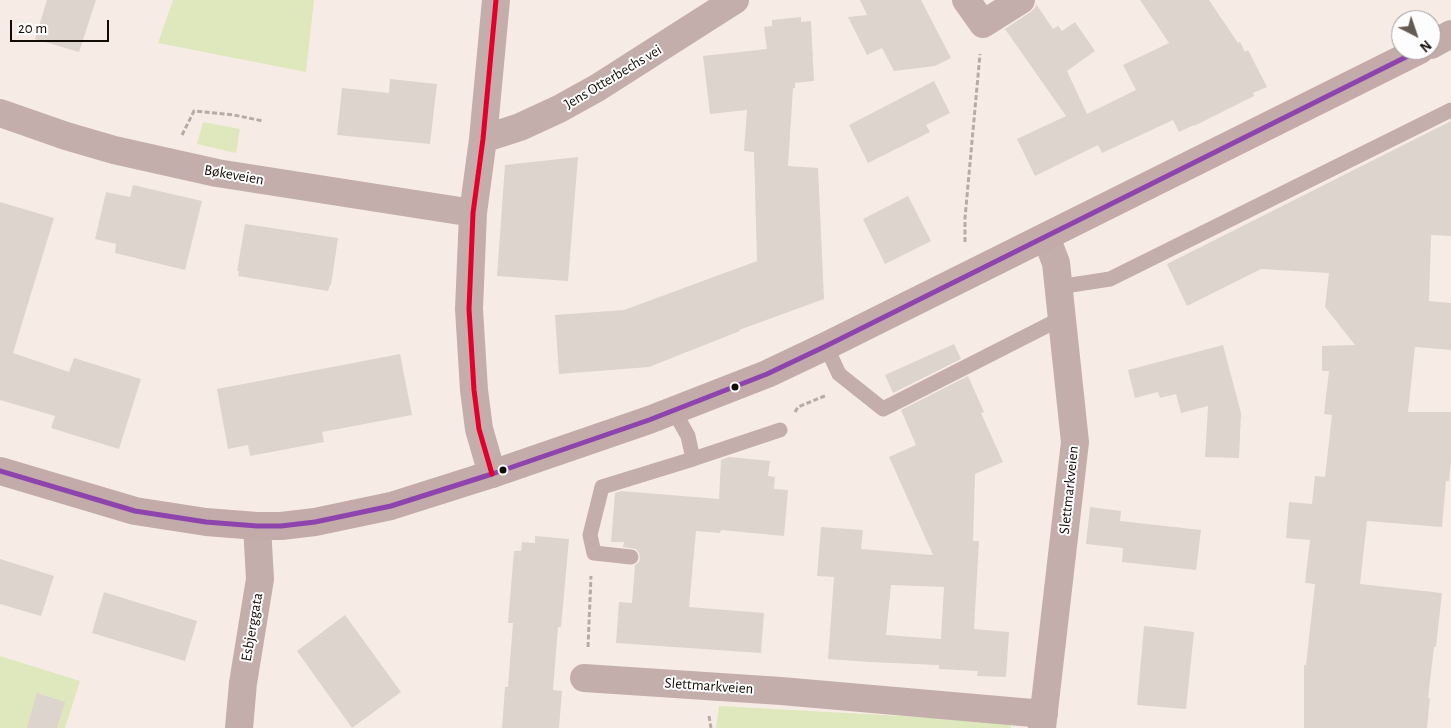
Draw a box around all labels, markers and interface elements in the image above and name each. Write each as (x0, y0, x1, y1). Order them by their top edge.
scale bar (12, 10, 111, 42)
north arrow (1391, 10, 1441, 60)
text: 20 m (18, 21, 47, 36)
text: N (1417, 37, 1433, 54)
street label: Jens Otterbechs vei (561, 41, 665, 113)
street label: Bøkeveien (203, 161, 265, 189)
unlabelled marker (730, 382, 740, 392)
street label: Slettmarkveien (1055, 445, 1083, 535)
unlabelled marker (498, 465, 508, 475)
street label: Esbjerggata (237, 591, 267, 663)
street label: Slettmarkveien (664, 674, 754, 698)

